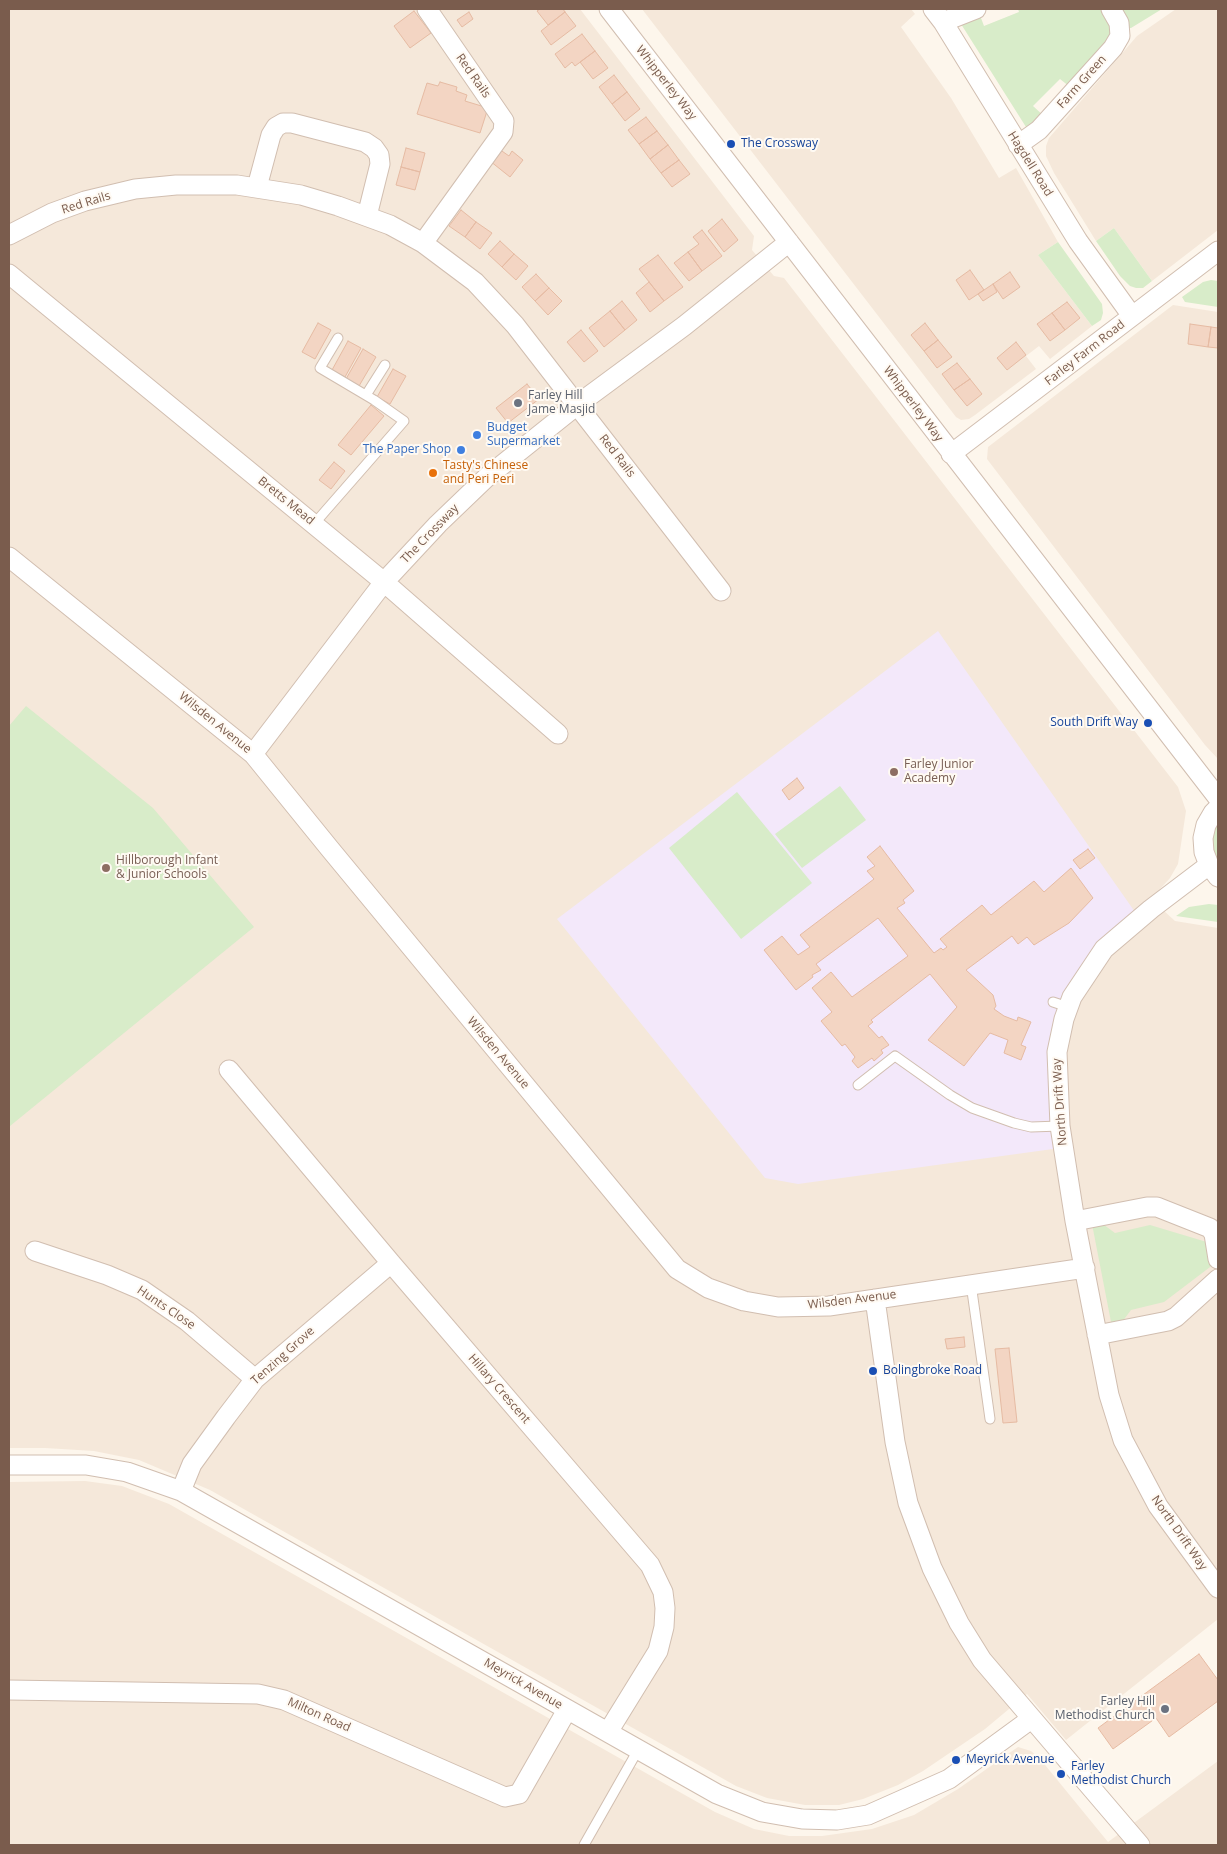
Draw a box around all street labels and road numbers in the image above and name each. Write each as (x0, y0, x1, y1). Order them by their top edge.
street label: Whipperley Way (632, 43, 700, 123)
street label: Red Rails (453, 51, 493, 101)
street label: Farm Green (1054, 52, 1110, 112)
street label: Hagdell Road (1004, 129, 1056, 199)
street label: Red Rails (60, 189, 112, 217)
street label: Farley Farm Road (1042, 317, 1128, 389)
street label: Whipperley Way (880, 364, 946, 444)
street label: Red Rails (596, 432, 638, 480)
street label: Bretts Mead (255, 474, 317, 528)
street label: The Crossway (398, 501, 462, 567)
street label: Wilsden Avenue (176, 689, 254, 757)
street label: Wilsden Avenue (464, 1014, 532, 1092)
street label: North Drift Way (1050, 1058, 1070, 1146)
street label: Hunts Close (134, 1283, 198, 1333)
street label: Wilsden Avenue (807, 1287, 897, 1313)
street label: Tenzing Grove (248, 1324, 318, 1388)
street label: Hillary Crescent (465, 1351, 533, 1427)
street label: North Drift Way (1148, 1493, 1210, 1573)
street label: Meyrick Avenue (481, 1656, 565, 1712)
street label: Milton Road (285, 1695, 353, 1735)

